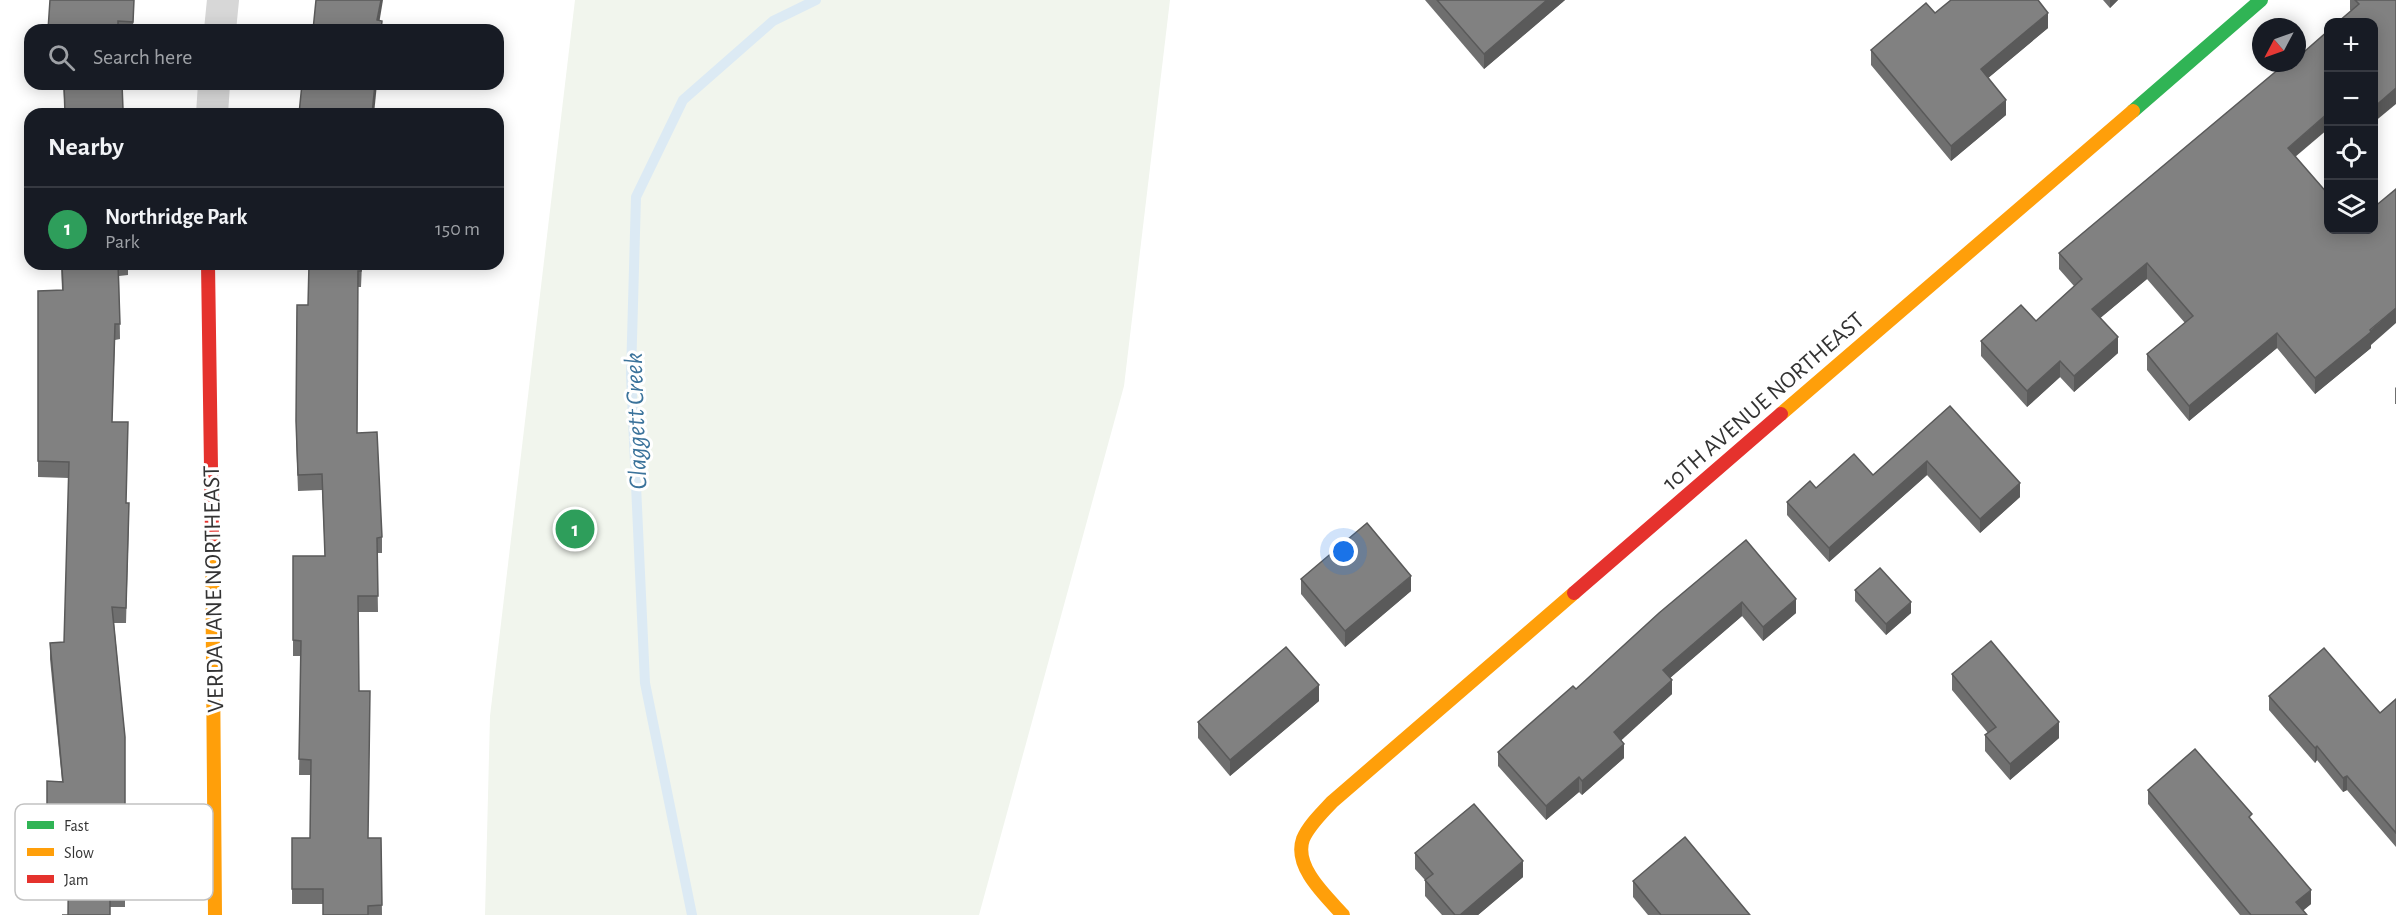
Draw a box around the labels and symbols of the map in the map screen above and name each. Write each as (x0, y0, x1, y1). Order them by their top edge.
north arrow (2252, 18, 2306, 72)
street label: 10TH AVENUE NORTHEAST (1658, 308, 1869, 496)
water label: Claggett Creek (621, 352, 651, 490)
street label: VERDA LANE NORTHEAST (200, 465, 228, 713)
pin: 1 (556, 506, 594, 552)
your location (1329, 537, 1358, 566)
legend (15, 804, 213, 900)
text: Fast (64, 818, 89, 834)
text: Slow (64, 845, 94, 861)
text: Jam (64, 872, 89, 888)

